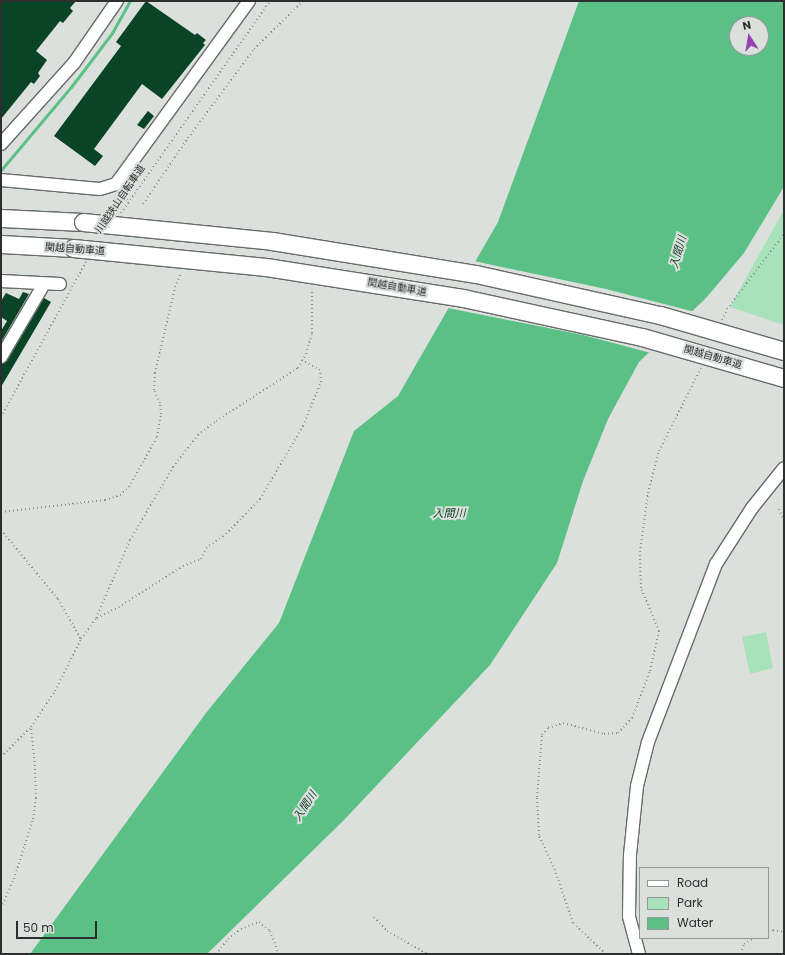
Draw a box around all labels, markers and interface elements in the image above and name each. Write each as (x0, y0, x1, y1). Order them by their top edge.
north arrow (729, 16, 769, 56)
text: N (741, 17, 752, 34)
street label: 川越狭山自転車道 (93, 162, 147, 236)
water label: 入間川 (667, 234, 689, 270)
street label: 関越自動車道 (45, 241, 105, 257)
street label: 関越自動車道 (366, 276, 428, 298)
street label: 関越自動車道 (683, 343, 743, 371)
water label: 入間川 (433, 506, 465, 520)
water label: 入間川 (290, 789, 320, 823)
legend (639, 867, 769, 939)
text: Road (677, 874, 708, 891)
text: Park (677, 894, 703, 911)
scale bar (18, 913, 99, 939)
text: Water (677, 914, 713, 931)
text: 50 m (23, 919, 54, 936)

